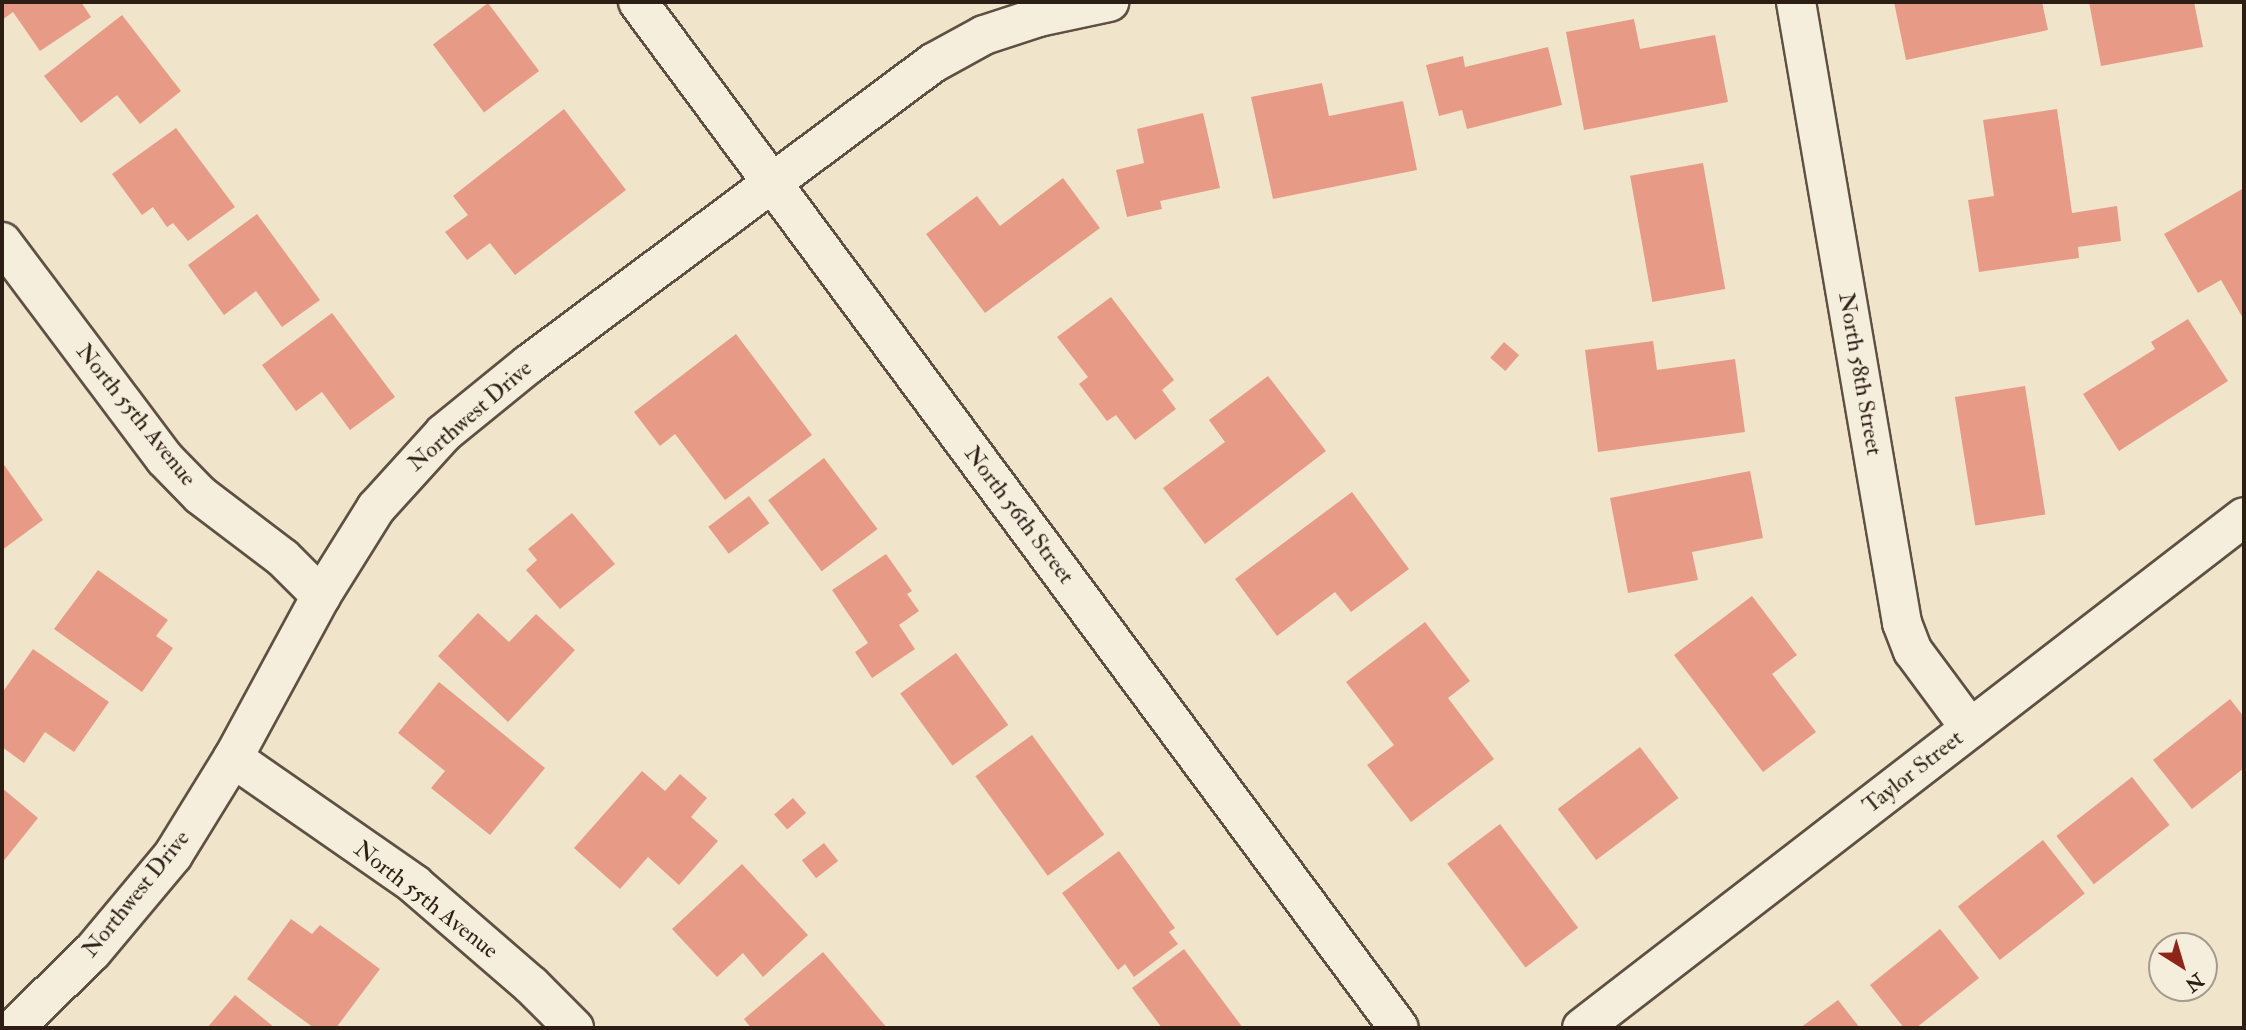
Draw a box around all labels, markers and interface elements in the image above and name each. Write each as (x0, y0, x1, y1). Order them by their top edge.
street label: North 58th Street (1832, 290, 1888, 458)
street label: North 55th Avenue (70, 338, 202, 492)
street label: Northwest Drive (402, 355, 538, 477)
street label: North 56th Street (958, 441, 1080, 589)
street label: Taylor Street (1857, 724, 1969, 820)
street label: Northwest Drive (76, 825, 196, 963)
street label: North 55th Avenue (348, 835, 504, 965)
north arrow (2148, 932, 2218, 1002)
text: N (2180, 967, 2208, 997)

